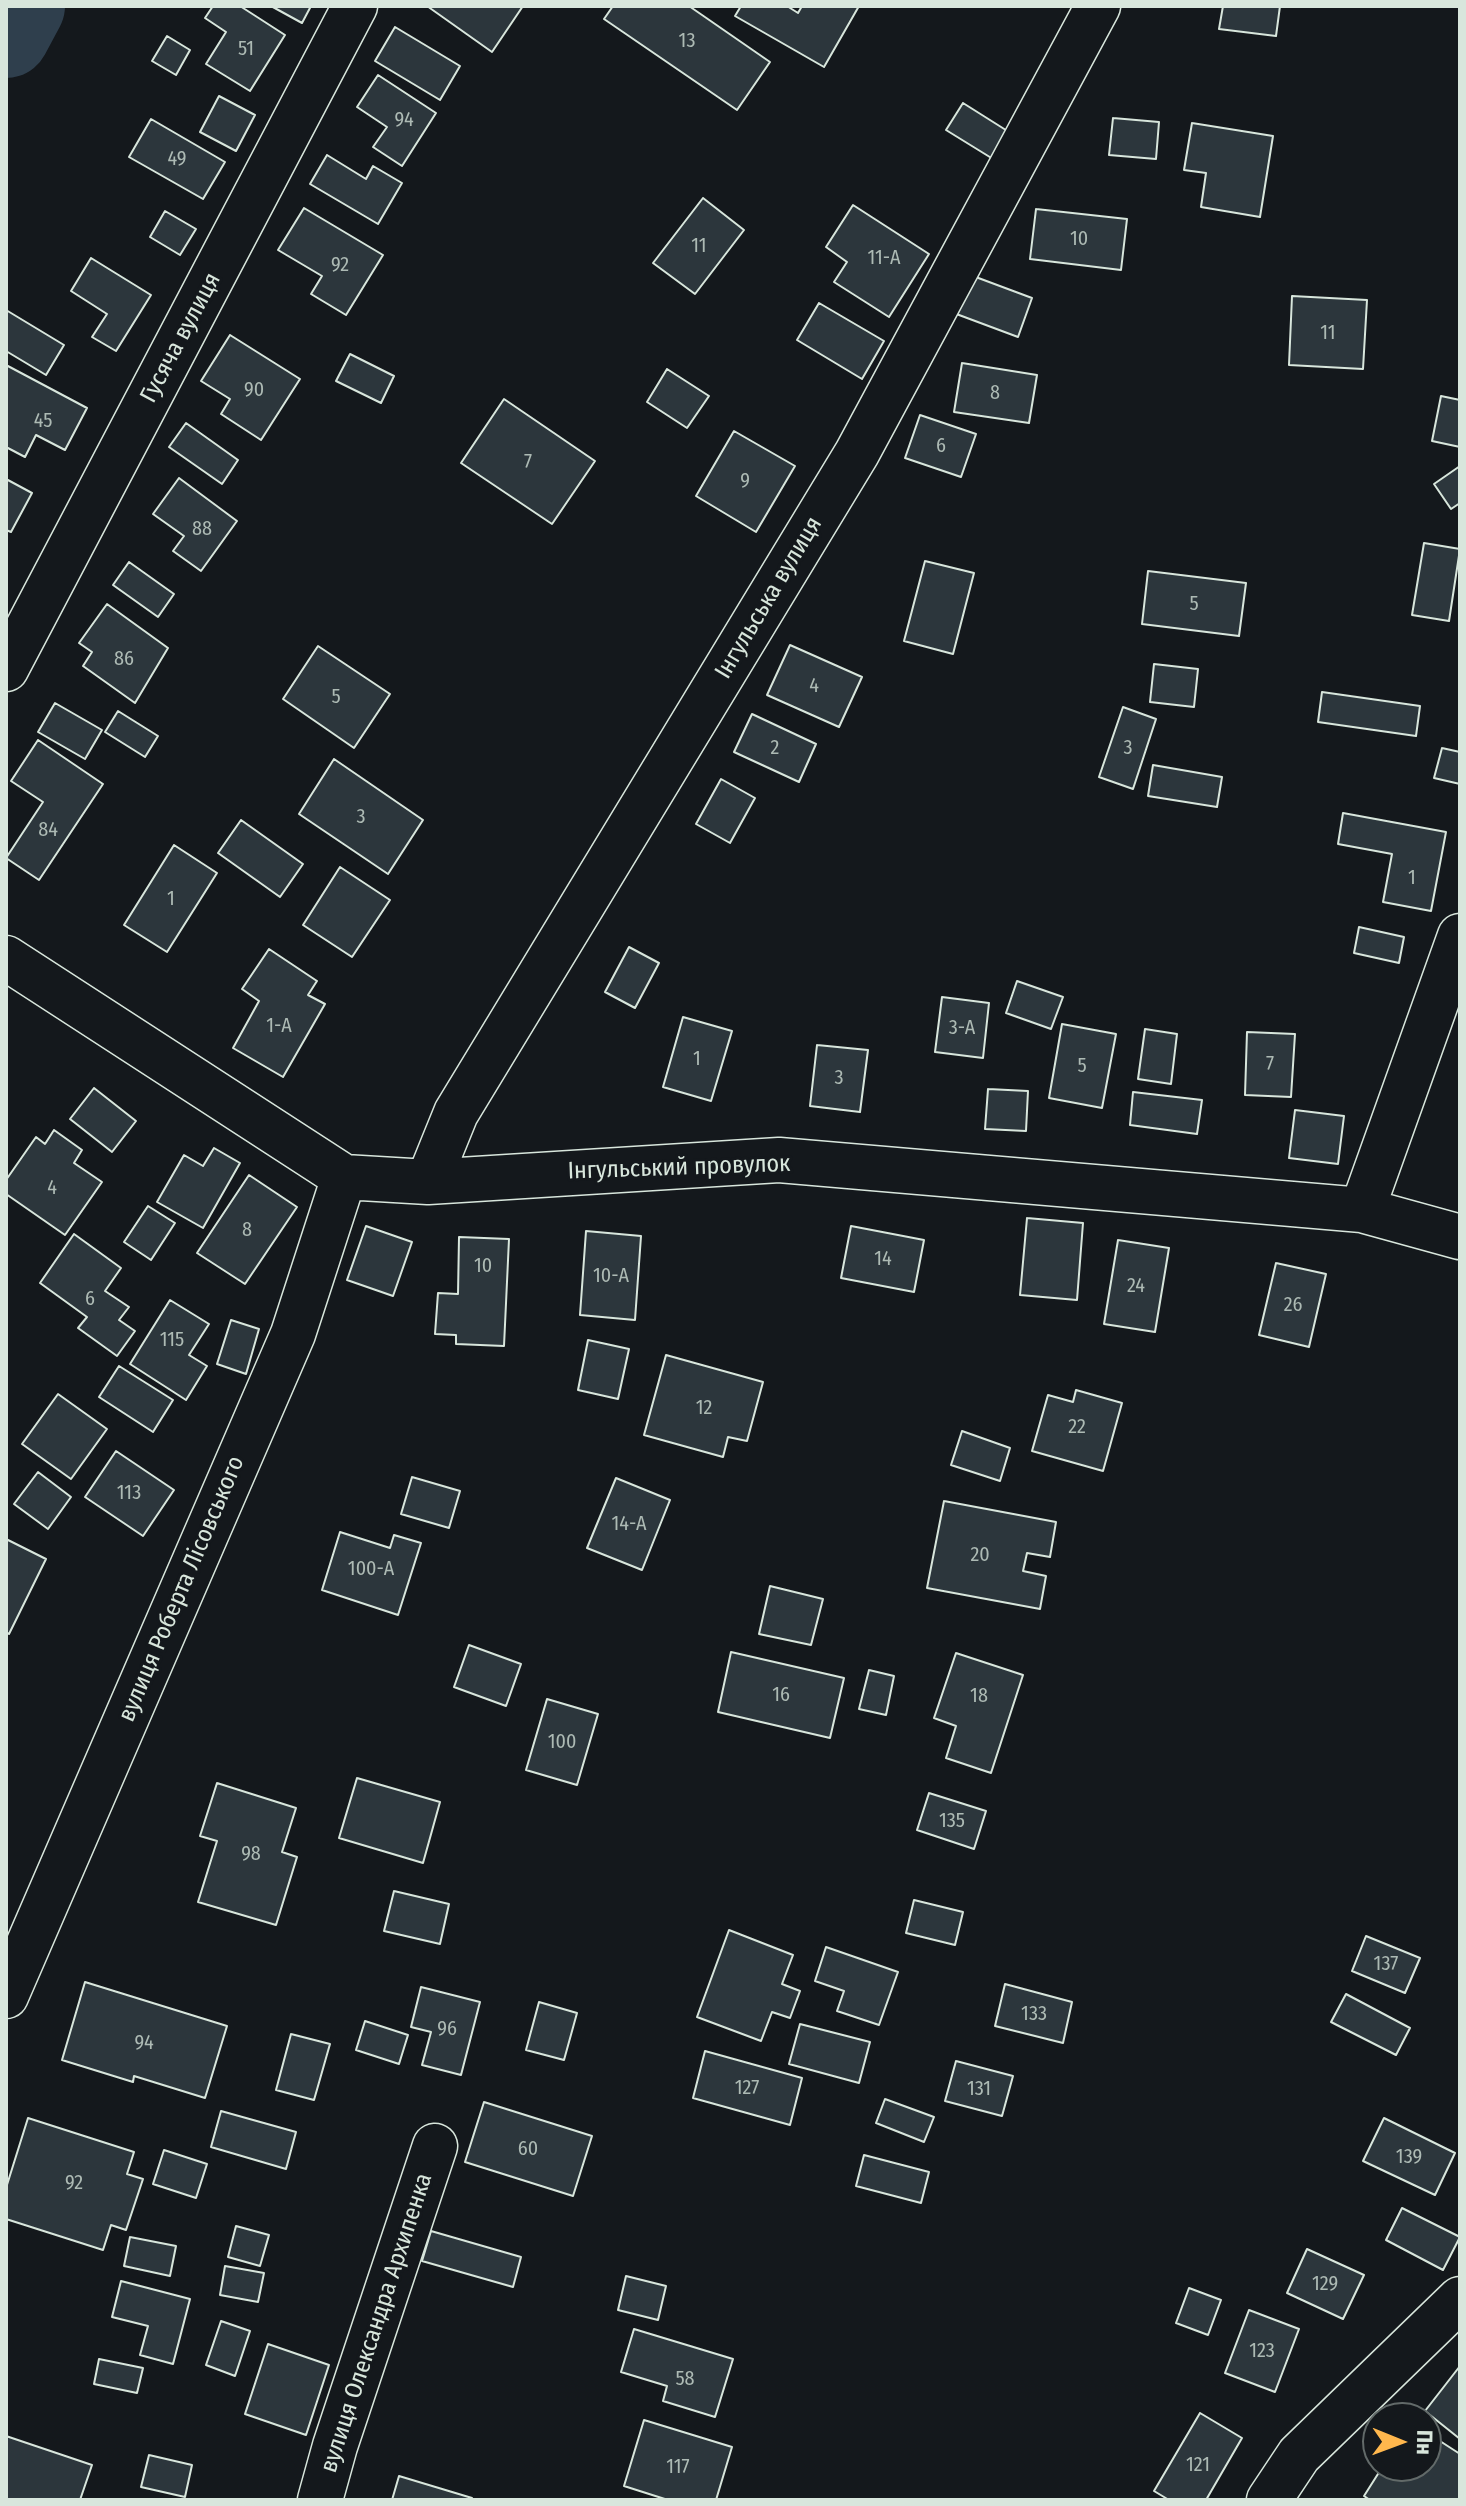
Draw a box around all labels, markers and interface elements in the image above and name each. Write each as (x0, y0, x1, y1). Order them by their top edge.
house number: 13 (679, 29, 695, 53)
house number: 51 (238, 37, 254, 61)
house number: 94 (394, 108, 414, 132)
house number: 49 (167, 147, 187, 171)
house number: 10 (1070, 227, 1088, 251)
house number: 11 (691, 234, 707, 258)
house number: 11-А (867, 246, 901, 270)
house number: 92 (331, 253, 349, 277)
street label: Гусяча вулиця (135, 268, 227, 408)
house number: 11 (1320, 321, 1336, 345)
house number: 90 (244, 378, 264, 402)
house number: 8 (990, 381, 1000, 405)
house number: 45 (34, 409, 52, 433)
house number: 6 (936, 434, 946, 458)
house number: 7 (524, 450, 532, 474)
house number: 9 (740, 469, 750, 493)
street label: Інгульська вулиця (709, 512, 829, 684)
house number: 88 (192, 517, 212, 541)
house number: 5 (1189, 592, 1199, 616)
house number: 86 (114, 647, 134, 671)
house number: 4 (809, 674, 819, 698)
house number: 5 (331, 685, 341, 709)
house number: 2 (771, 736, 779, 760)
house number: 3 (1123, 736, 1133, 760)
house number: 3 (356, 805, 366, 829)
house number: 84 (38, 818, 58, 842)
house number: 1 (1408, 866, 1416, 890)
house number: 1 (167, 887, 175, 911)
house number: 1-А (266, 1014, 292, 1038)
house number: 3-А (949, 1016, 975, 1040)
house number: 1 (693, 1047, 701, 1071)
house number: 7 (1266, 1052, 1274, 1076)
house number: 5 (1077, 1054, 1087, 1078)
house number: 3 (834, 1066, 844, 1090)
street label: Інгульський провулок (567, 1150, 791, 1186)
house number: 4 (47, 1176, 57, 1200)
house number: 8 (242, 1218, 252, 1242)
house number: 14 (874, 1247, 892, 1271)
house number: 10 (474, 1254, 492, 1278)
house number: 10-А (593, 1264, 629, 1288)
house number: 24 (1127, 1274, 1145, 1298)
house number: 6 (85, 1287, 95, 1311)
house number: 26 (1284, 1293, 1302, 1317)
house number: 115 (160, 1328, 184, 1352)
house number: 12 (696, 1396, 712, 1420)
house number: 22 (1068, 1415, 1086, 1439)
street label: вулиця Роберта Лісовського (113, 1452, 251, 1726)
house number: 113 (117, 1481, 141, 1505)
house number: 14-А (611, 1512, 647, 1536)
house number: 20 (970, 1543, 990, 1567)
house number: 100-А (348, 1557, 394, 1581)
house number: 16 (772, 1683, 790, 1707)
house number: 18 (970, 1684, 988, 1708)
house number: 100 (548, 1730, 576, 1754)
house number: 135 (939, 1809, 965, 1833)
house number: 98 (241, 1842, 261, 1866)
house number: 137 (1374, 1952, 1398, 1976)
house number: 133 (1021, 2002, 1047, 2026)
house number: 96 (437, 2017, 457, 2041)
house number: 94 (134, 2031, 154, 2055)
house number: 127 (735, 2076, 759, 2100)
house number: 131 (967, 2077, 991, 2101)
house number: 60 (518, 2137, 538, 2161)
house number: 139 (1396, 2145, 1422, 2169)
street label: вулиця Олександра Архипенка (315, 2170, 439, 2476)
house number: 92 (65, 2171, 83, 2195)
house number: 129 (1312, 2272, 1338, 2296)
house number: 123 (1249, 2339, 1275, 2363)
house number: 58 (675, 2367, 695, 2391)
north arrow (1362, 2402, 1442, 2482)
text: Пн (1411, 2430, 1438, 2455)
house number: 121 (1186, 2453, 1210, 2477)
house number: 117 (666, 2455, 690, 2479)

